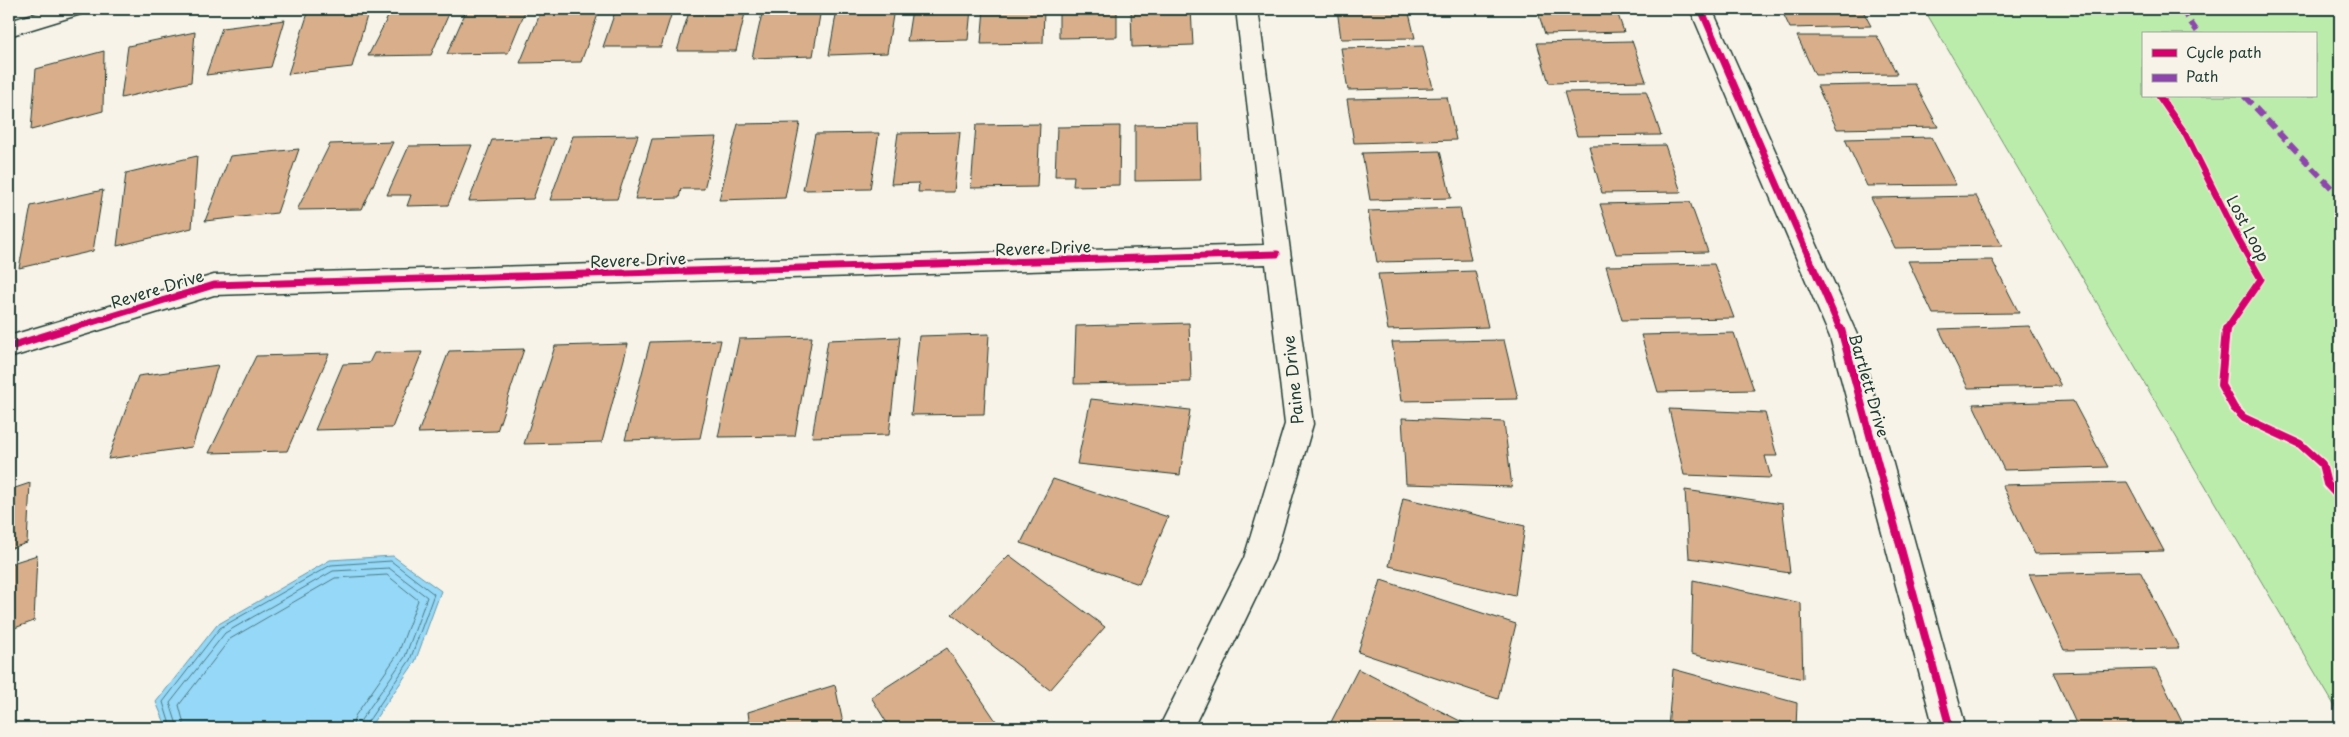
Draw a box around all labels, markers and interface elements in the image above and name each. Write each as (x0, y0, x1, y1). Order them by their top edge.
legend (2142, 32, 2316, 98)
text: Cycle path (2186, 40, 2262, 63)
text: Path (2186, 64, 2218, 87)
street label: Lost Loop (2221, 190, 2277, 266)
street label: Revere Drive (994, 233, 1092, 261)
street label: Revere Drive (589, 245, 687, 273)
street label: Revere Drive (107, 262, 207, 314)
street label: Bartlett Drive (1844, 330, 1896, 440)
street label: Paine Drive (1275, 334, 1309, 426)

